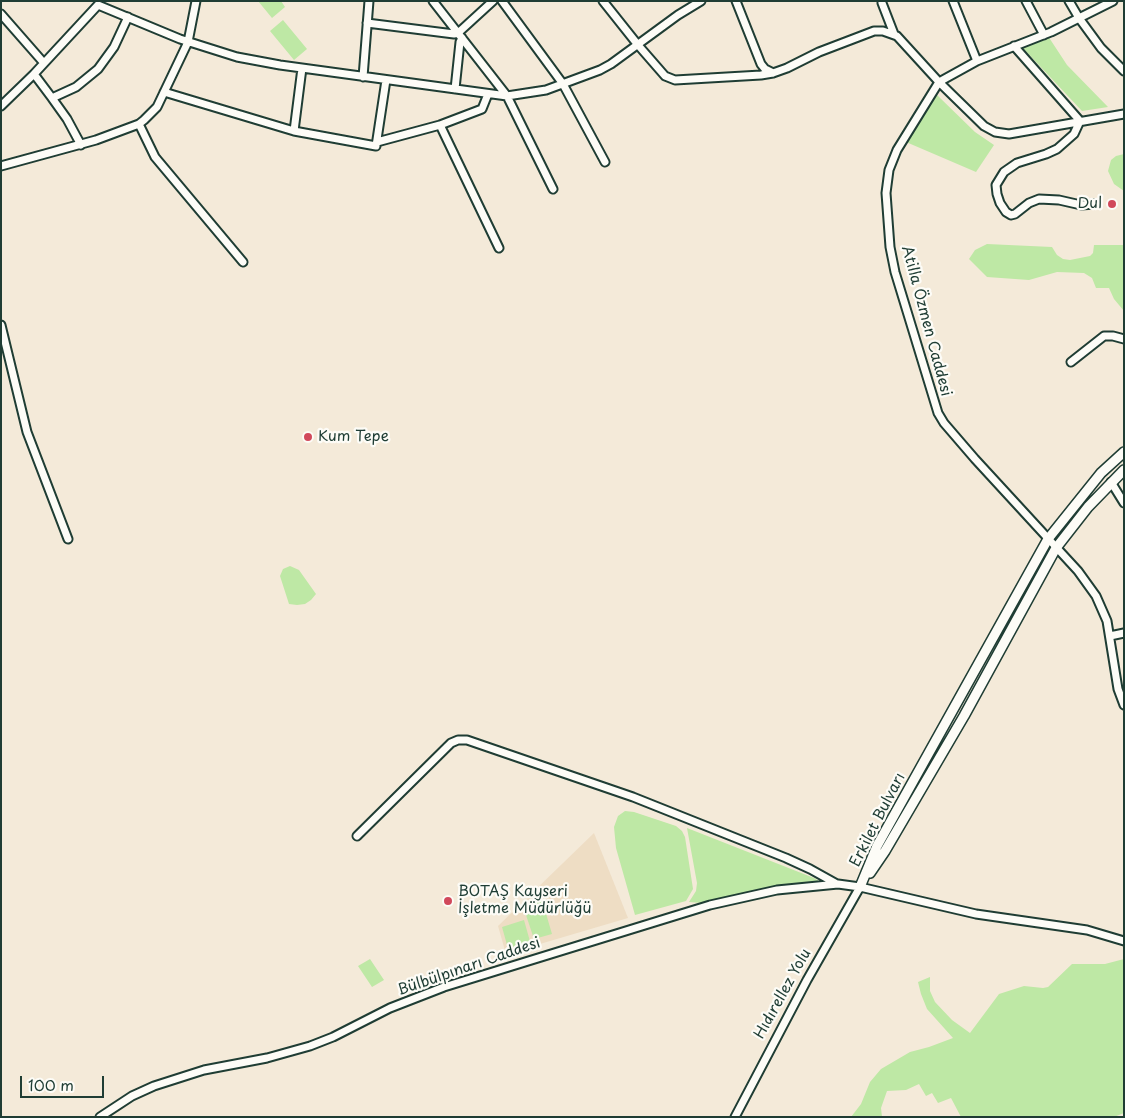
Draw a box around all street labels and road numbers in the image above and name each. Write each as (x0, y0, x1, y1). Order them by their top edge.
street label: Atilla Özmen Caddesi (897, 244, 955, 398)
street label: Erkilet Bulvarı (847, 770, 909, 870)
street label: Bülbülpınarı Caddesi (395, 934, 543, 1000)
street label: Hıdırellez Yolu (751, 946, 815, 1042)

